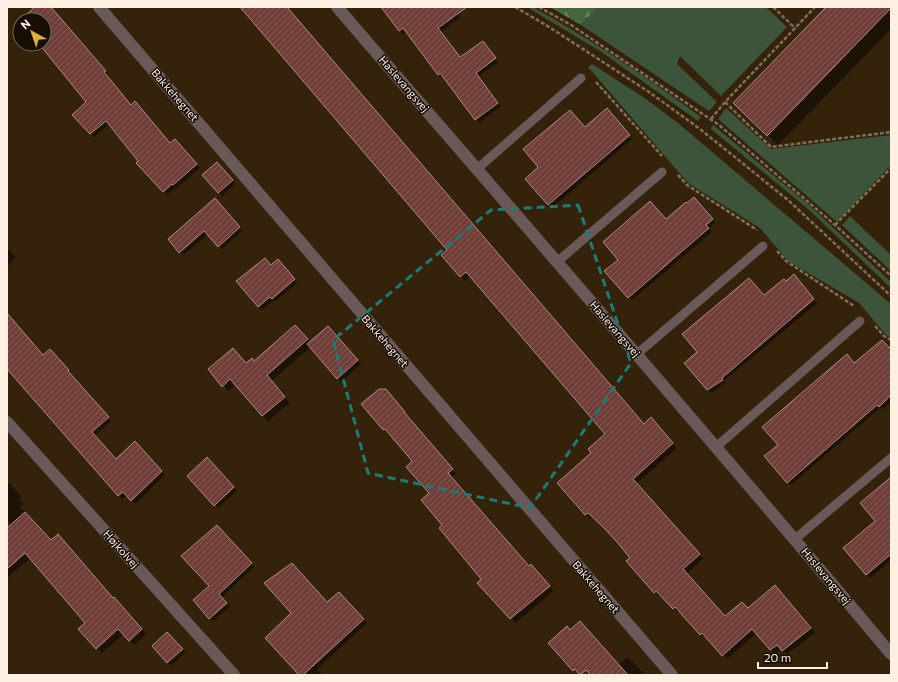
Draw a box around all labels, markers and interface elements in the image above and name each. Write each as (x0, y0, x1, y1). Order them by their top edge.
north arrow (12, 12, 52, 52)
text: N (18, 16, 33, 32)
street label: Haslevangsvej (377, 53, 432, 114)
street label: Bakkehegnet (149, 66, 202, 124)
street label: Haslevangsvej (588, 298, 643, 359)
street label: Bakkehegnet (359, 312, 412, 370)
street label: Højkolvej (101, 527, 142, 571)
street label: Haslevangsvej (799, 545, 854, 607)
street label: Bakkehegnet (570, 558, 623, 616)
scale bar (758, 644, 827, 670)
text: 20 m (764, 650, 791, 664)

